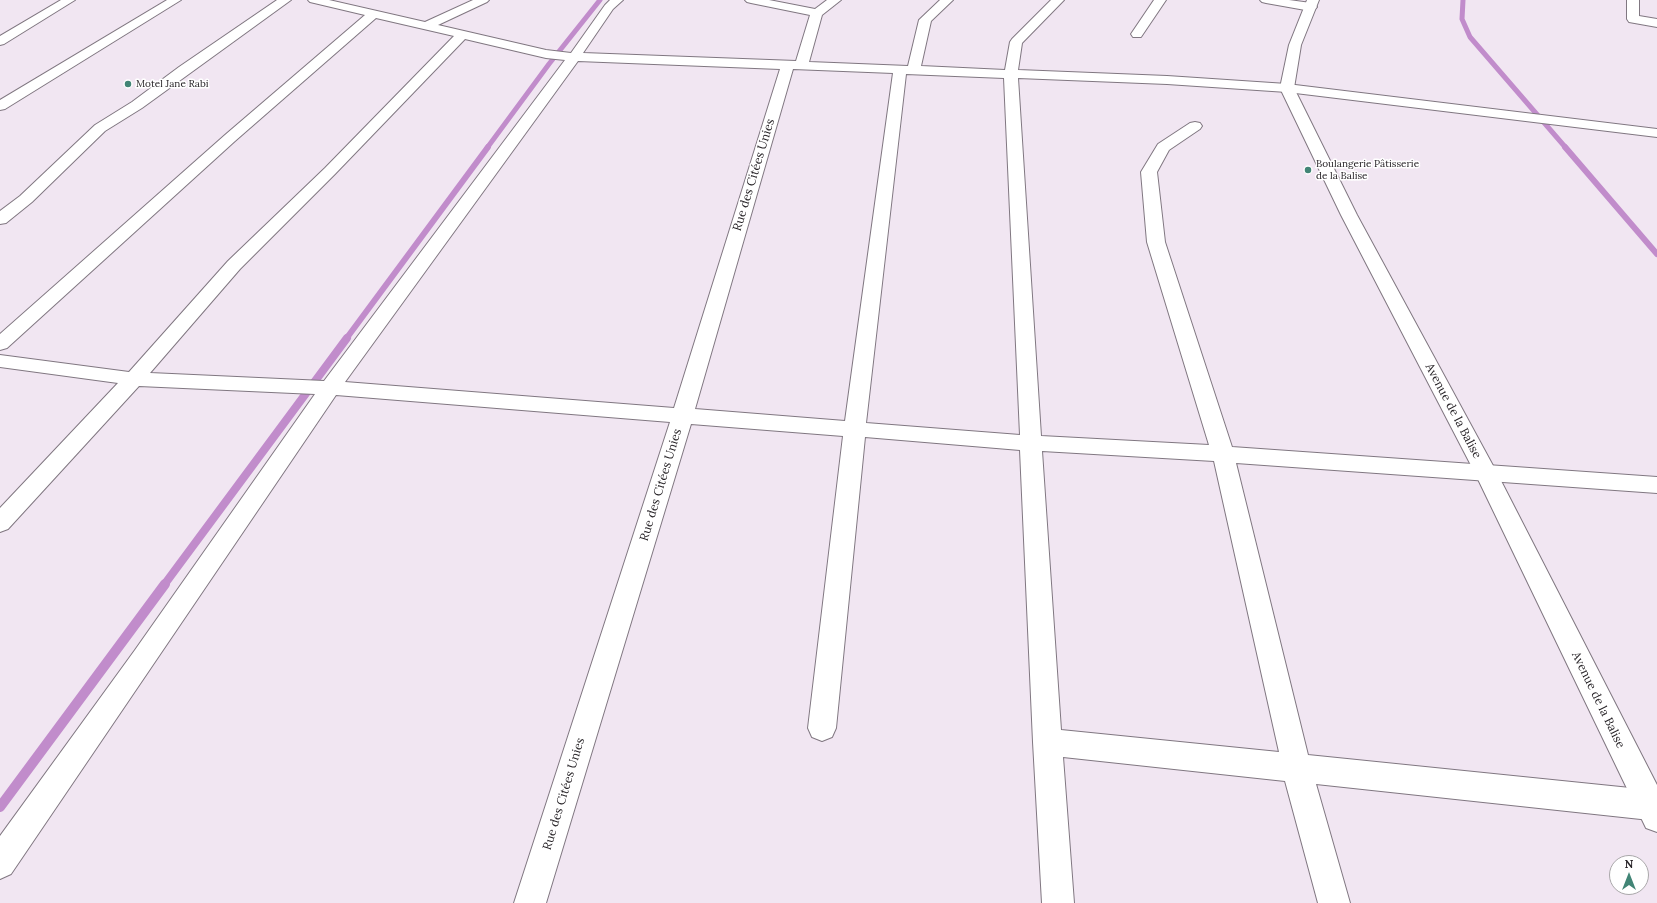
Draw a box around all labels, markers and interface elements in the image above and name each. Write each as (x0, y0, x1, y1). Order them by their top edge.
place label: Motel Jane Rabi (136, 78, 209, 90)
marker: Motel Jane Rabi (123, 79, 133, 89)
street label: Rue des Citées Unies (730, 117, 778, 233)
place label: Boulangerie Pâtisserie de la Balise (1316, 158, 1419, 182)
marker: Boulangerie Pâtisserie de la Balise (1303, 165, 1313, 175)
street label: Avenue de la Balise (1422, 361, 1484, 461)
street label: Rue des Citées Unies (637, 427, 685, 543)
street label: Avenue de la Balise (1568, 649, 1628, 751)
street label: Rue des Citées Unies (540, 736, 588, 852)
north arrow (1609, 855, 1649, 895)
text: N (1625, 857, 1633, 871)

